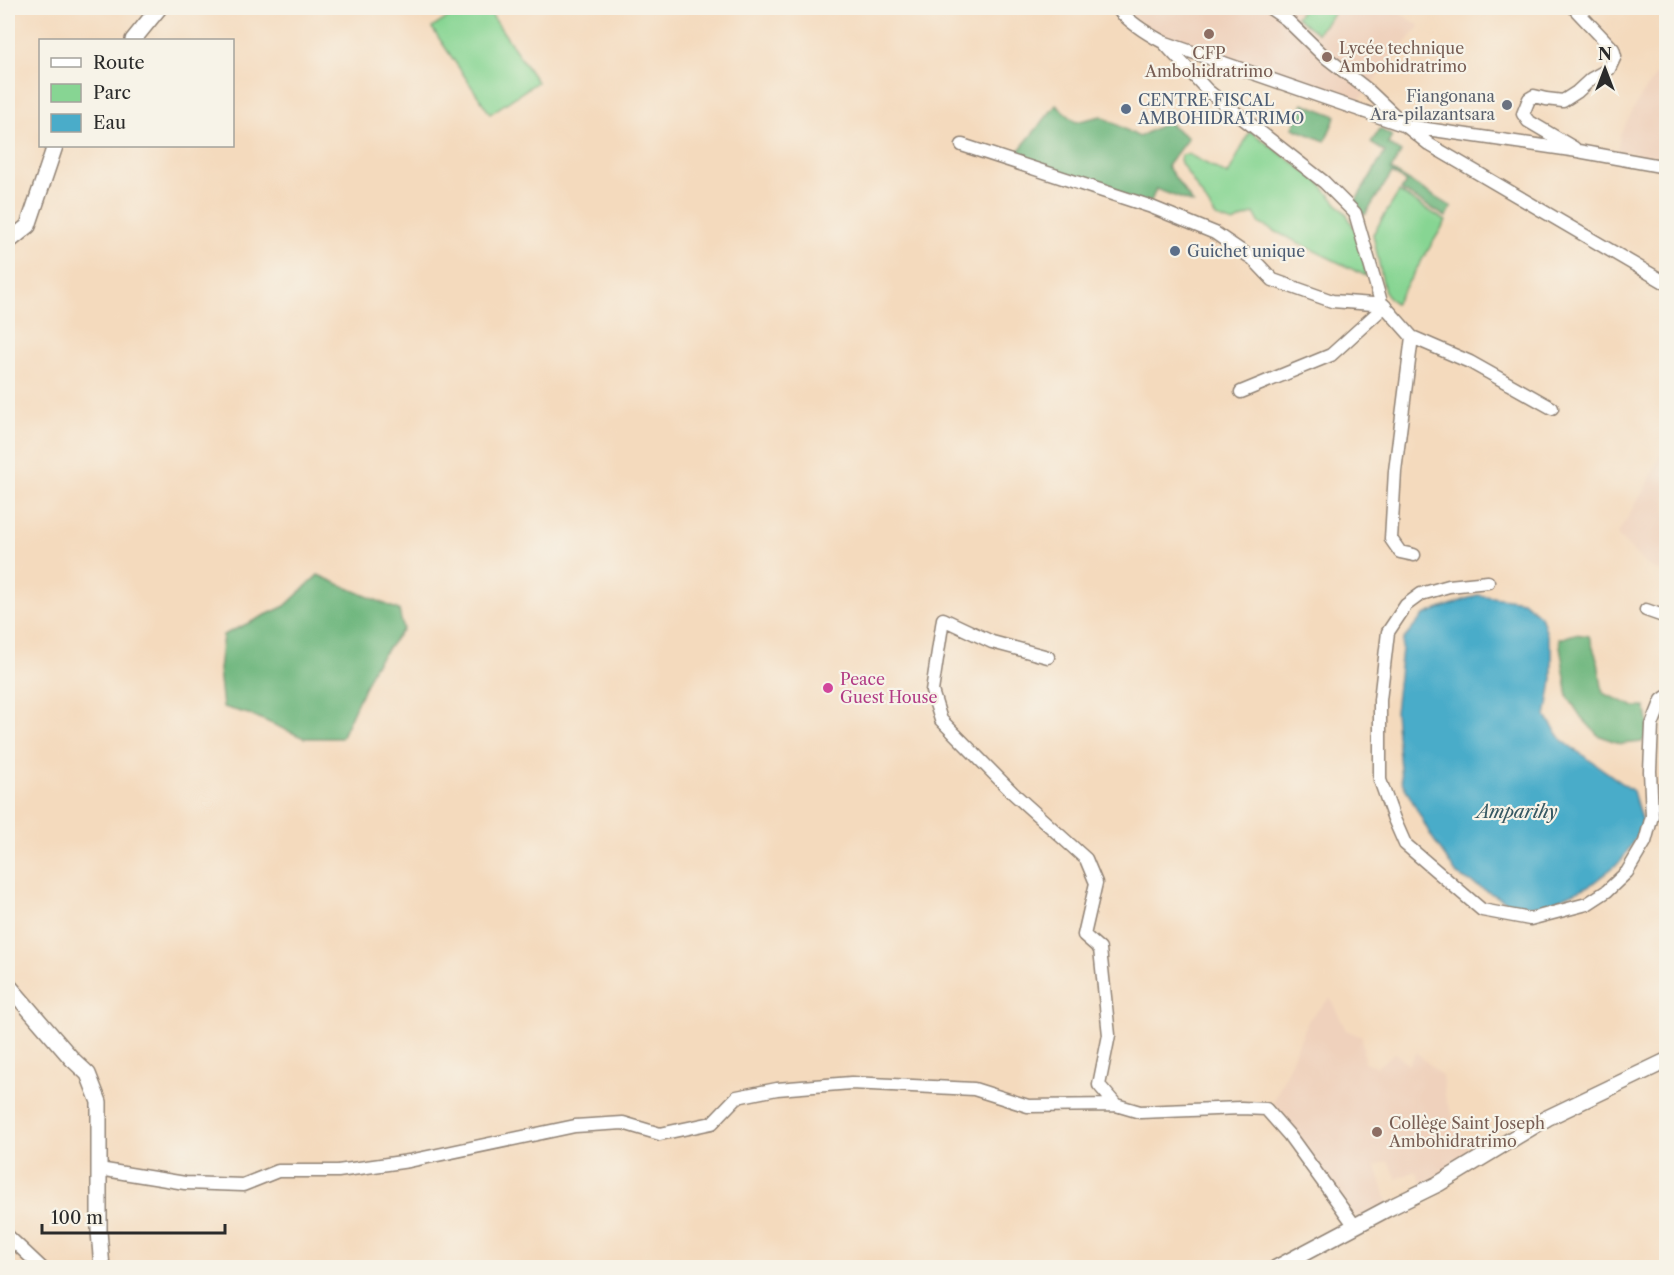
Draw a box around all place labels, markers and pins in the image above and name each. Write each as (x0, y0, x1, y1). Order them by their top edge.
marker: CFP Ambohidratrimo (1202, 27, 1216, 41)
place label: Lycée technique Ambohidratrimo (1338, 38, 1467, 76)
place label: CFP Ambohidratrimo (1144, 43, 1273, 81)
marker: Lycée technique Ambohidratrimo (1320, 50, 1334, 64)
place label: Fiangonana Ara-pilazantsara (1369, 86, 1496, 124)
place label: CENTRE FISCAL AMBOHIDRATRIMO (1137, 90, 1304, 128)
marker: Fiangonana Ara-pilazantsara (1500, 98, 1514, 112)
marker: CENTRE FISCAL AMBOHIDRATRIMO (1119, 102, 1133, 116)
place label: Guichet unique (1187, 241, 1305, 261)
marker: Guichet unique (1168, 244, 1182, 258)
place label: Peace Guest House (840, 669, 937, 707)
marker: Peace Guest House (821, 681, 835, 695)
place label: Collège Saint Joseph Ambohidratrimo (1388, 1113, 1545, 1151)
marker: Collège Saint Joseph Ambohidratrimo (1370, 1125, 1384, 1139)

